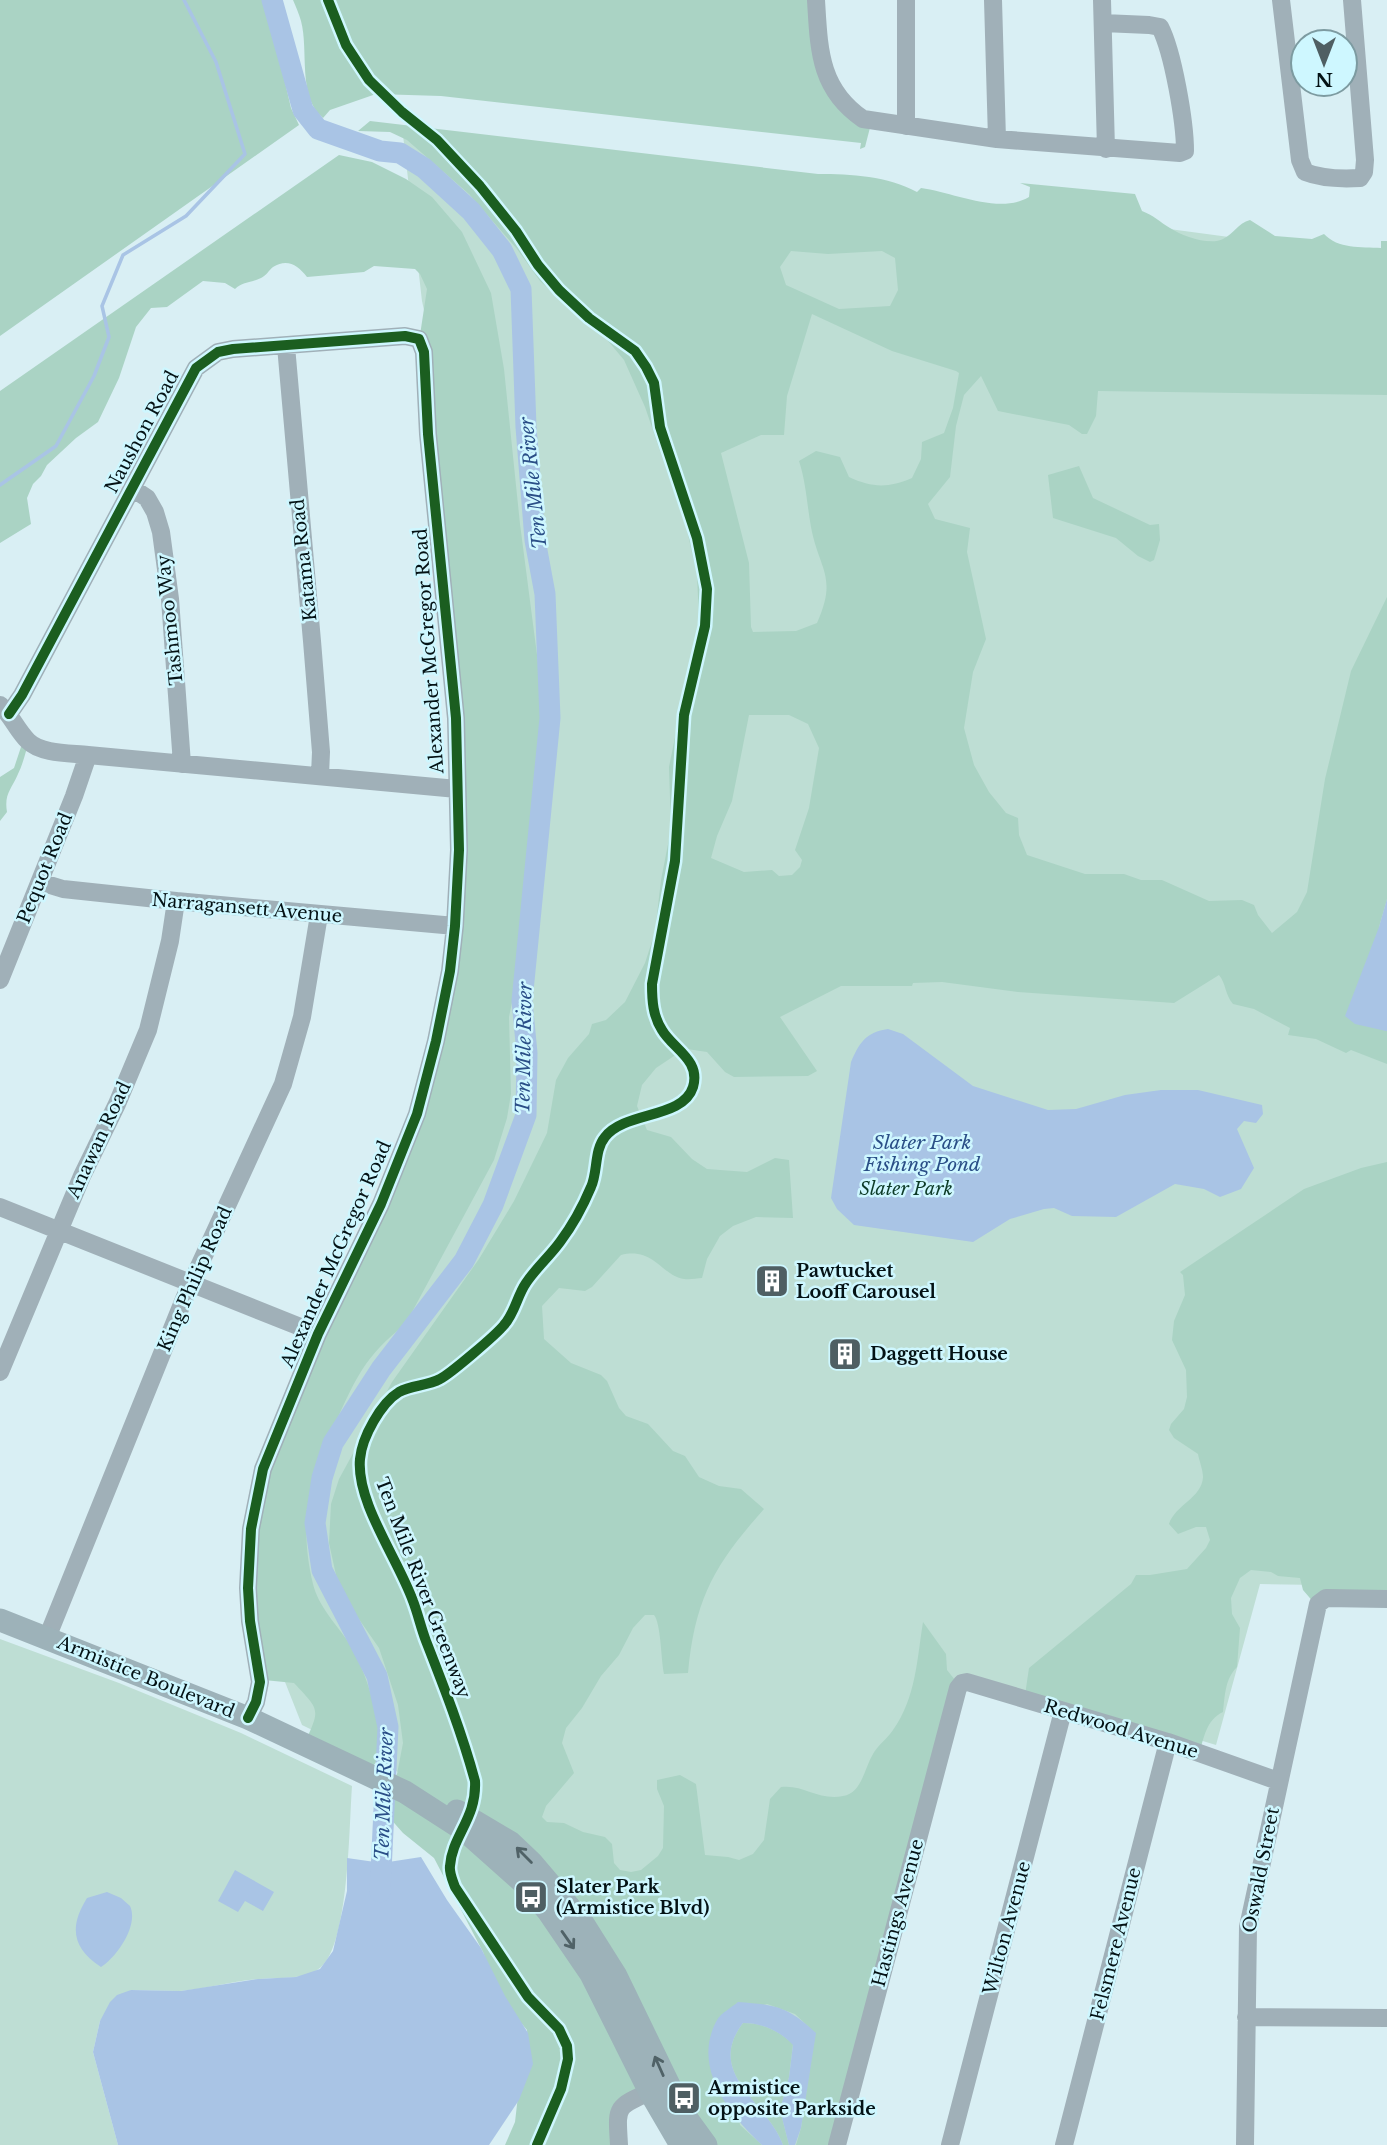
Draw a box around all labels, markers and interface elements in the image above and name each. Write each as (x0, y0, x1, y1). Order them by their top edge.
north arrow (1289, 28, 1359, 98)
text: N (1315, 68, 1333, 91)
street label: Naushon Road (101, 367, 183, 497)
water label: Ten Mile River (515, 415, 551, 550)
street label: Katama Road (287, 498, 321, 622)
street label: Alexander McGregor Road (409, 528, 449, 775)
street label: Tashmoo Way (152, 553, 188, 686)
street label: Pequot Road (13, 809, 77, 927)
street label: Narragansett Avenue (151, 889, 343, 927)
water label: Ten Mile River (511, 980, 537, 1114)
street label: Anawan Road (62, 1078, 136, 1203)
water label: Slater Park Fishing Pond (863, 1131, 981, 1176)
street label: Alexander McGregor Road (276, 1137, 396, 1372)
park label: Slater Park (859, 1178, 953, 1200)
street label: King Philip Road (153, 1203, 237, 1355)
place label: Pawtucket Looff Carousel (796, 1260, 937, 1303)
building icon: Pawtucket Looff Carousel (753, 1262, 791, 1300)
building icon: Daggett House (826, 1335, 864, 1373)
place label: Daggett House (870, 1343, 1008, 1365)
street label: Ten Mile River Greenway (371, 1474, 476, 1702)
street label: Armistice Boulevard (53, 1631, 238, 1723)
street label: Redwood Avenue (1041, 1695, 1201, 1763)
water label: Ten Mile River (370, 1726, 398, 1861)
street label: Oswald Street (1238, 1805, 1284, 1935)
street label: Hastings Avenue (868, 1837, 928, 1989)
one-way arrow (516, 1847, 533, 1864)
street label: Wilton Avenue (978, 1859, 1035, 1998)
street label: Felsmere Avenue (1086, 1865, 1146, 2023)
place label: Slater Park (Armistice Blvd) (556, 1876, 709, 1919)
bus stop icon: Slater Park (Armistice Blvd) (512, 1878, 550, 1916)
one-way arrow (561, 1930, 575, 1949)
one-way arrow (652, 2055, 665, 2077)
place label: Armistice opposite Parkside (707, 2077, 876, 2120)
bus stop icon: Armistice opposite Parkside (665, 2079, 703, 2117)

